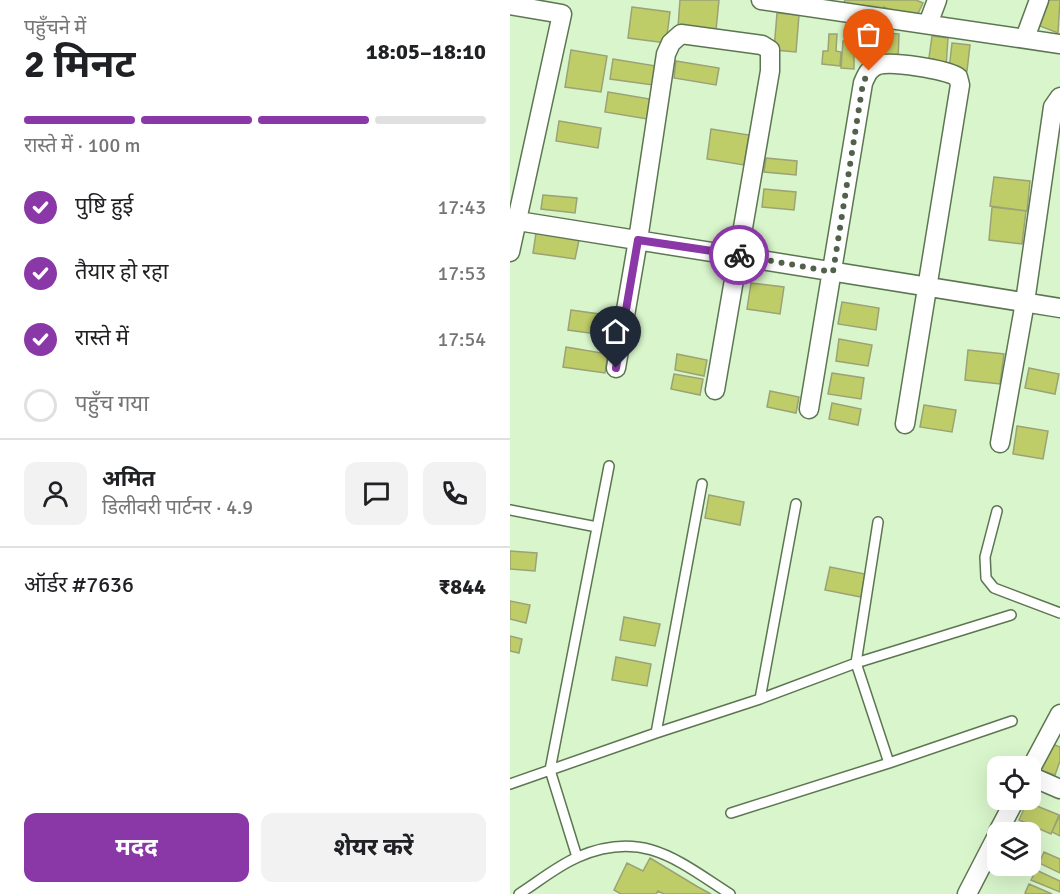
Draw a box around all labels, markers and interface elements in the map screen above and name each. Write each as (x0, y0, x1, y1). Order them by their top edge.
pin (843, 9, 894, 71)
text: पहुँचने में (24, 15, 86, 40)
icon: bag (852, 18, 885, 51)
text: 18:05–18:10 (366, 38, 486, 65)
text: 2 मिनट (24, 40, 136, 88)
text: रास्ते में · 100 m (24, 133, 141, 158)
icon: check (24, 191, 57, 224)
text: पुष्टि हुई (75, 192, 133, 219)
text: 17:43 (437, 195, 486, 220)
courier (709, 225, 769, 285)
icon: bike (723, 239, 756, 272)
icon: check (24, 257, 57, 290)
text: तैयार हो रहा (75, 258, 168, 285)
text: 17:53 (437, 261, 486, 286)
pin (590, 306, 641, 368)
icon: home (599, 315, 632, 348)
icon: check (24, 323, 57, 356)
text: रास्ते में (75, 324, 129, 351)
text: 17:54 (437, 327, 486, 352)
text: पहुँच गया (75, 390, 149, 417)
button: person (24, 462, 87, 525)
button: chat (345, 462, 408, 525)
button: phone (423, 462, 486, 525)
text: अमित (102, 465, 155, 492)
text: डिलीवरी पार्टनर · 4.9 (102, 495, 253, 520)
text: ऑर्डर #7636 (24, 571, 134, 598)
text: ₹844 (438, 573, 486, 600)
map controls (987, 756, 1041, 876)
button: locate (987, 756, 1041, 810)
button: मदद (24, 813, 249, 882)
button: शेयर करें (261, 813, 486, 882)
button: layers (987, 822, 1041, 876)

